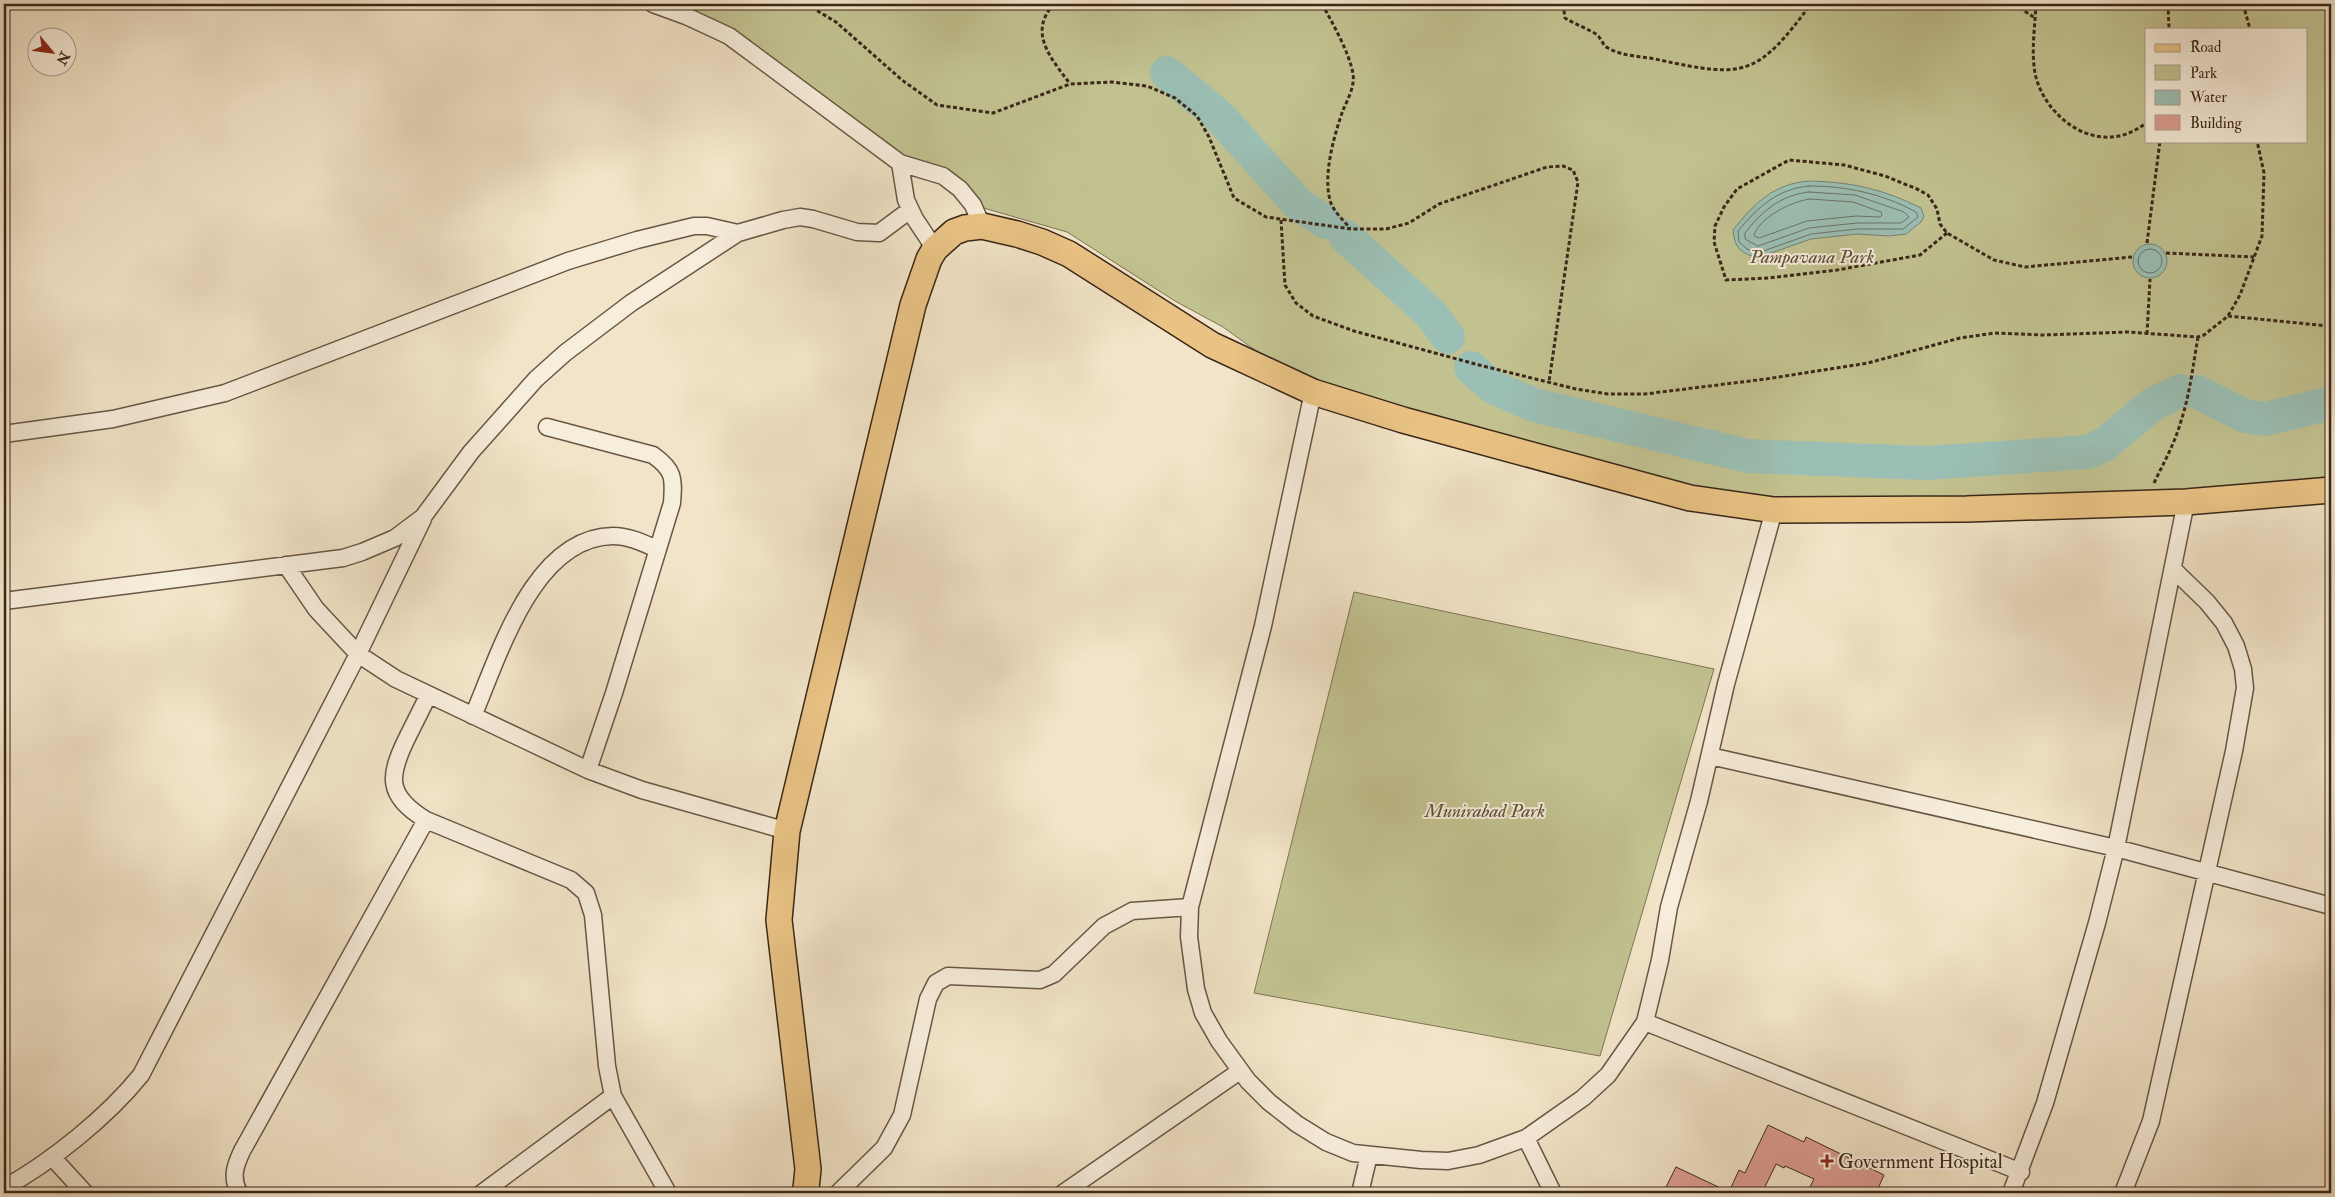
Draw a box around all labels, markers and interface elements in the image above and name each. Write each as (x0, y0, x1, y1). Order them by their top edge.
north arrow (28, 28, 78, 78)
legend (2145, 28, 2308, 142)
text: Road (2190, 38, 2222, 57)
text: N (52, 48, 74, 68)
text: Park (2190, 64, 2217, 83)
text: Water (2189, 88, 2227, 107)
text: Building (2190, 114, 2242, 133)
park label: Pampavana Park (1749, 245, 1874, 269)
park label: Munirabad Park (1424, 799, 1545, 823)
place label: Government Hospital (1838, 1150, 2003, 1175)
marker: Government Hospital (1820, 1154, 1834, 1168)

